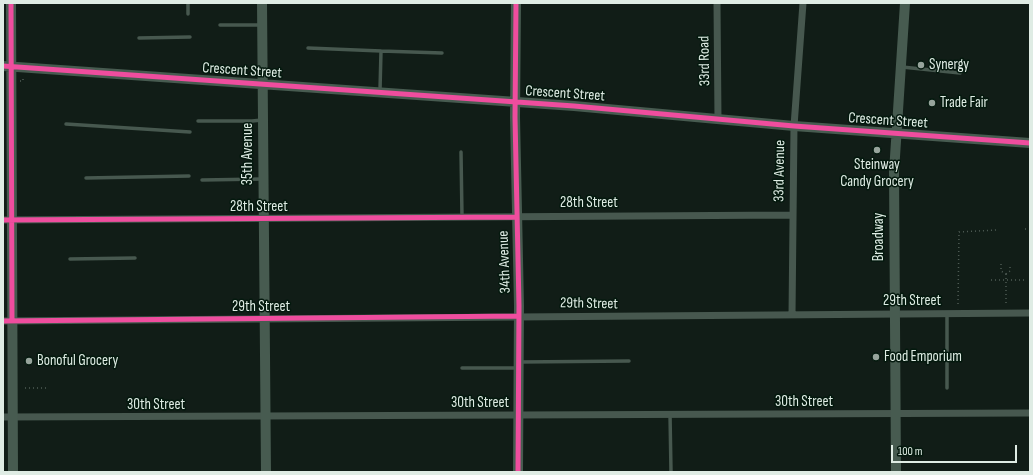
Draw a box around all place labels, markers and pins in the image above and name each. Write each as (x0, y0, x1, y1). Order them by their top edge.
place label: Synergy (929, 56, 969, 74)
marker: Synergy (916, 60, 926, 70)
place label: Trade Fair (940, 94, 988, 112)
marker: Trade Fair (927, 98, 937, 108)
marker: Steinway Candy Grocery (872, 145, 882, 155)
place label: Steinway Candy Grocery (840, 156, 914, 191)
place label: Food Emporium (884, 348, 962, 366)
place label: Bonoful Grocery (37, 352, 118, 370)
marker: Food Emporium (871, 352, 881, 362)
marker: Bonoful Grocery (24, 356, 34, 366)

